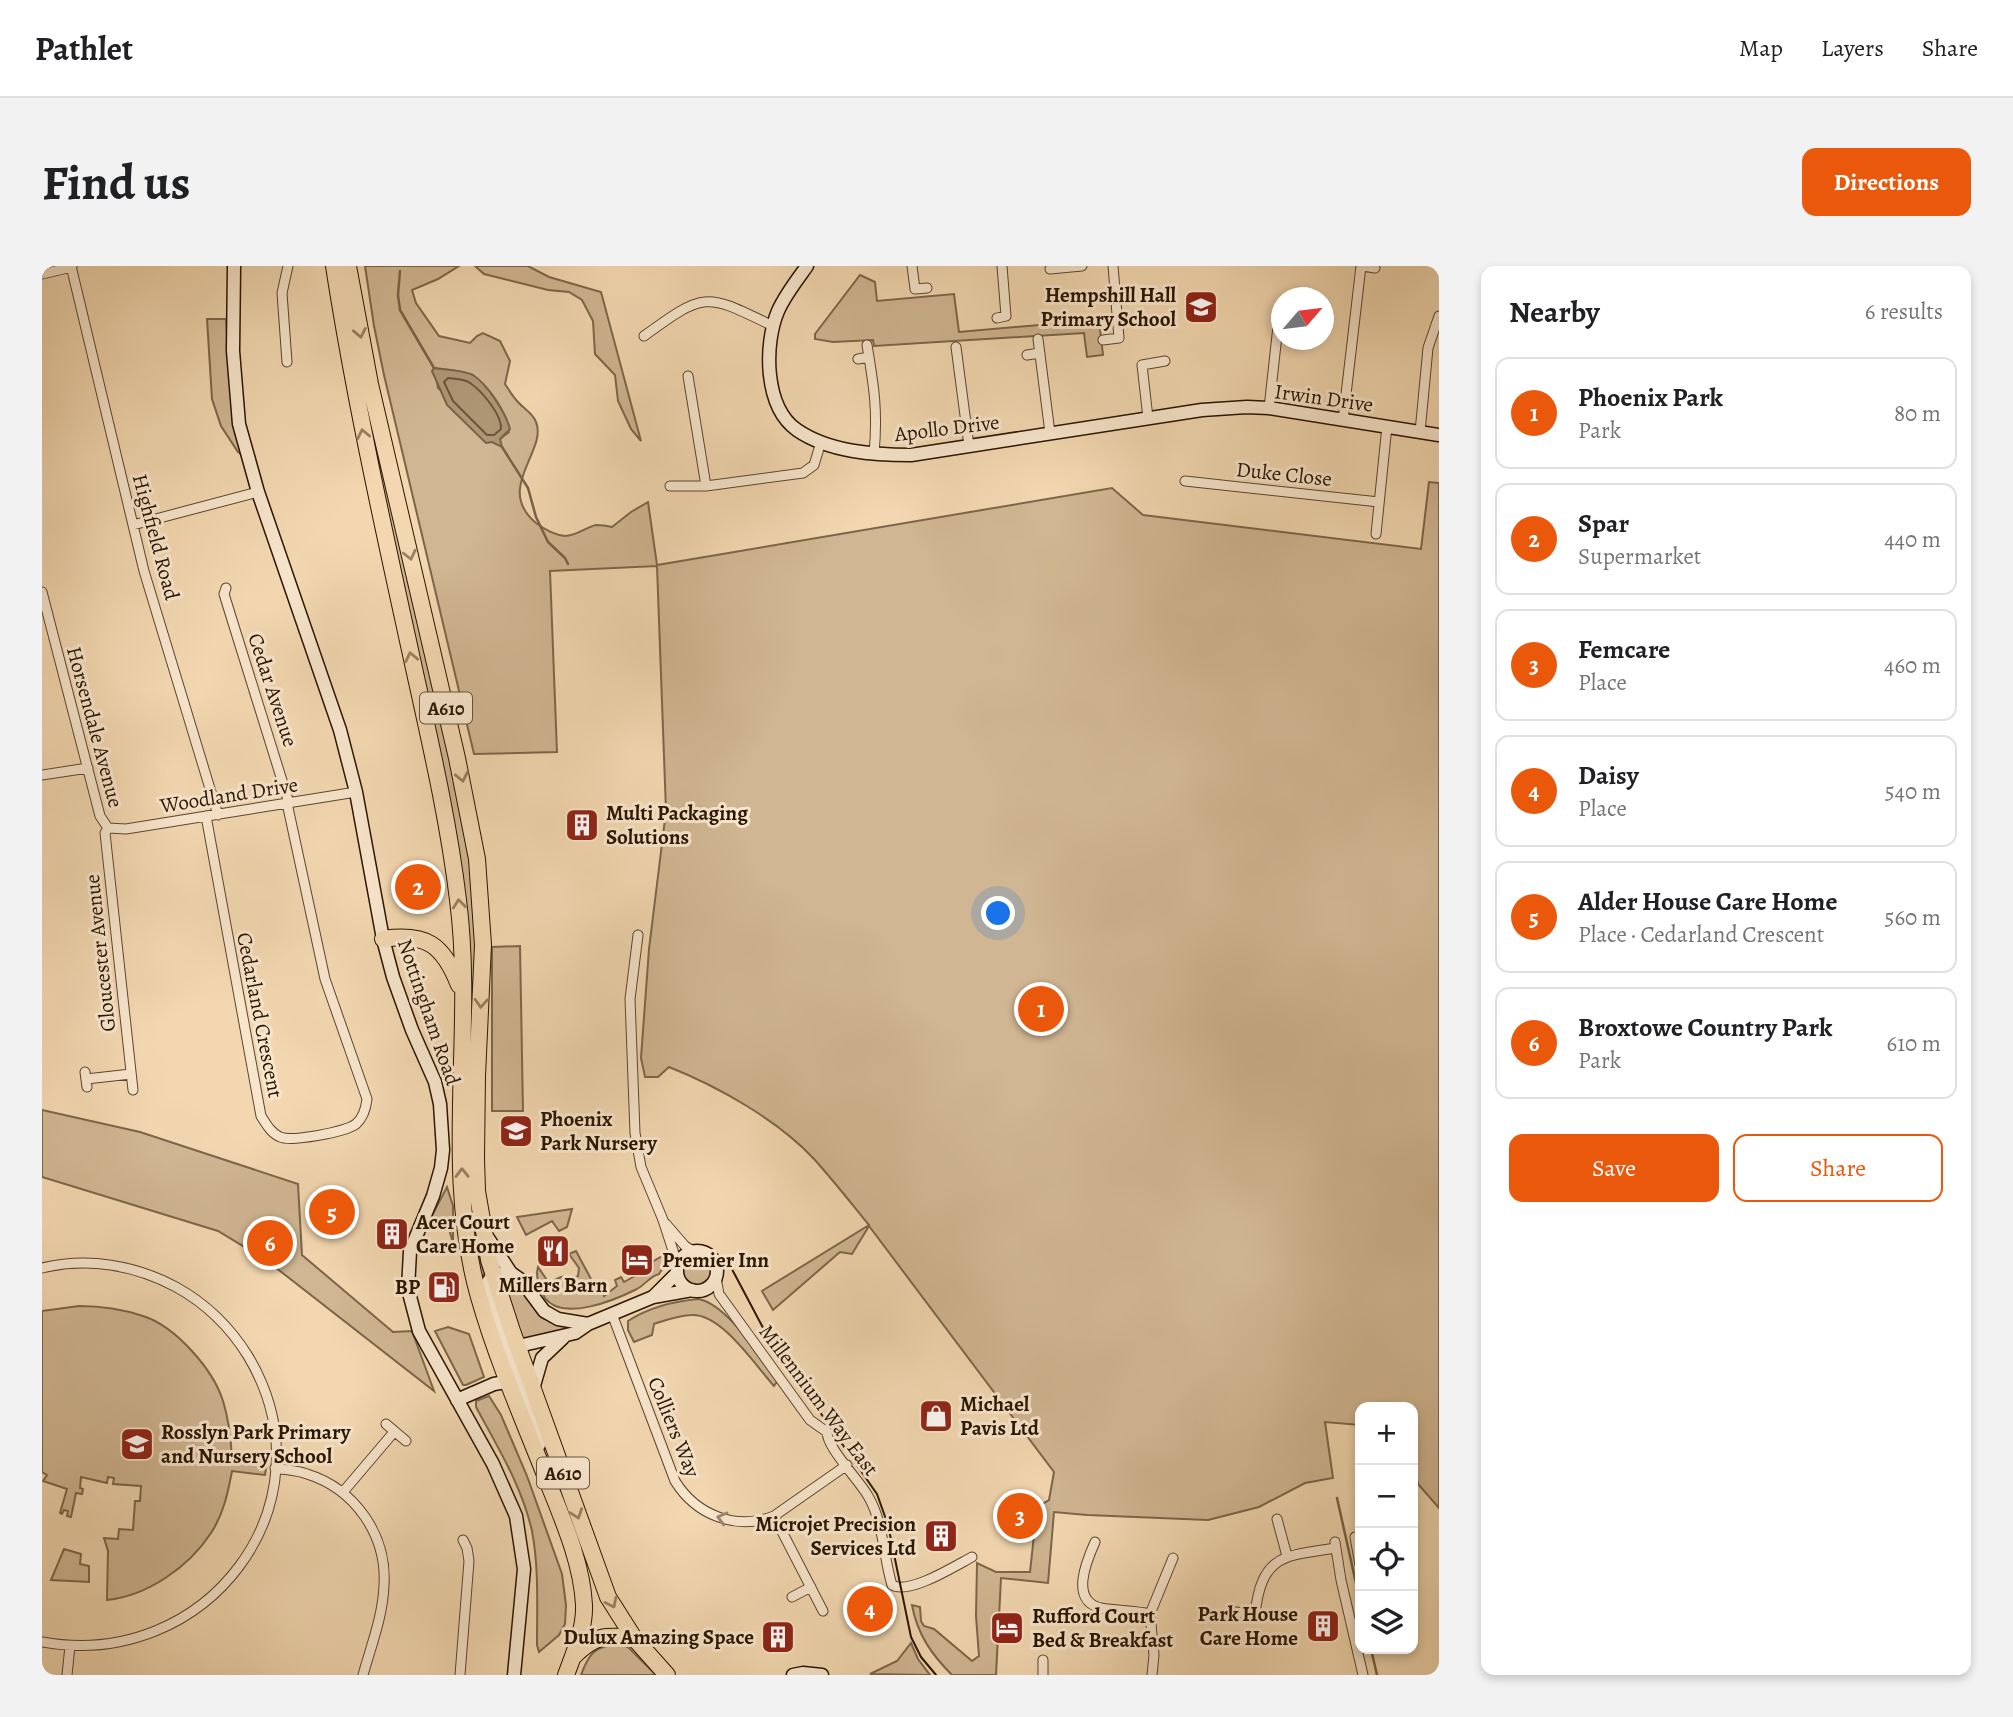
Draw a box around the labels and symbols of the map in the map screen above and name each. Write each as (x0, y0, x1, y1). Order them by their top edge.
place label: Hempshill Hall Primary School (1041, 281, 1176, 333)
north arrow (1271, 287, 1334, 350)
school or university icon: Hempshill Hall Primary School (1182, 288, 1220, 326)
one-way arrow (352, 327, 367, 339)
street label: Irwin Drive (1273, 377, 1375, 419)
street label: Apollo Drive (892, 408, 1001, 448)
one-way arrow (357, 428, 372, 440)
street label: Duke Close (1235, 455, 1333, 493)
street label: Highfield Road (126, 471, 186, 604)
one-way arrow (402, 549, 417, 561)
street label: Cedar Avenue (241, 630, 305, 750)
street label: Horsendale Avenue (60, 643, 130, 811)
one-way arrow (405, 651, 420, 663)
road number: A610 (420, 692, 472, 724)
street label: Woodland Drive (157, 770, 300, 820)
one-way arrow (453, 771, 468, 783)
place label: Multi Packaging Solutions (606, 799, 748, 851)
building icon: Multi Packaging Solutions (563, 806, 601, 844)
pin: 2 (395, 861, 441, 913)
street label: Gloucester Avenue (78, 873, 122, 1033)
your location (981, 896, 1015, 930)
one-way arrow (451, 898, 466, 910)
street label: Cedarland Crescent (230, 930, 290, 1100)
street label: Nottingham Road (391, 935, 467, 1090)
pin: 1 (1018, 983, 1064, 1035)
one-way arrow (474, 997, 489, 1008)
place label: Phoenix Park Nursery (540, 1105, 658, 1157)
school or university icon: Phoenix Park Nursery (497, 1112, 535, 1150)
one-way arrow (454, 1168, 470, 1178)
pin: 5 (309, 1186, 355, 1238)
place label: Acer Court Care Home (415, 1208, 515, 1260)
building icon: Acer Court Care Home (373, 1215, 411, 1253)
pin: 6 (247, 1217, 293, 1269)
restaurant icon: Millers Barn (534, 1232, 572, 1270)
hotel icon: Premier Inn (618, 1241, 656, 1279)
place label: Premier Inn (662, 1246, 769, 1274)
fuel station icon: BP (425, 1268, 463, 1306)
place label: Millers Barn (498, 1271, 608, 1299)
place label: BP (395, 1273, 420, 1301)
street label: Millennium Way East (753, 1318, 885, 1482)
street label: Colliers Way (641, 1373, 707, 1482)
place label: Michael Pavis Ltd (960, 1390, 1040, 1442)
shop icon: Michael Pavis Ltd (917, 1397, 955, 1435)
place label: Rosslyn Park Primary and Nursery School (161, 1418, 352, 1470)
school or university icon: Rosslyn Park Primary and Nursery School (118, 1425, 156, 1463)
road number: A610 (537, 1457, 589, 1488)
pin: 3 (997, 1490, 1043, 1542)
one-way arrow (569, 1508, 583, 1520)
place label: Microjet Precision Services Ltd (755, 1510, 917, 1562)
one-way arrow (717, 1512, 729, 1526)
building icon: Microjet Precision Services Ltd (922, 1517, 960, 1555)
pin: 4 (847, 1583, 893, 1635)
one-way arrow (603, 1596, 617, 1608)
place label: Park House Care Home (1197, 1600, 1298, 1652)
place label: Rufford Court Bed & Breakfast (1032, 1602, 1173, 1654)
building icon: Park House Care Home (1304, 1607, 1342, 1645)
hotel icon: Rufford Court Bed & Breakfast (988, 1609, 1026, 1647)
building icon: Dulux Amazing Space (759, 1618, 797, 1656)
place label: Dulux Amazing Space (563, 1623, 754, 1651)

